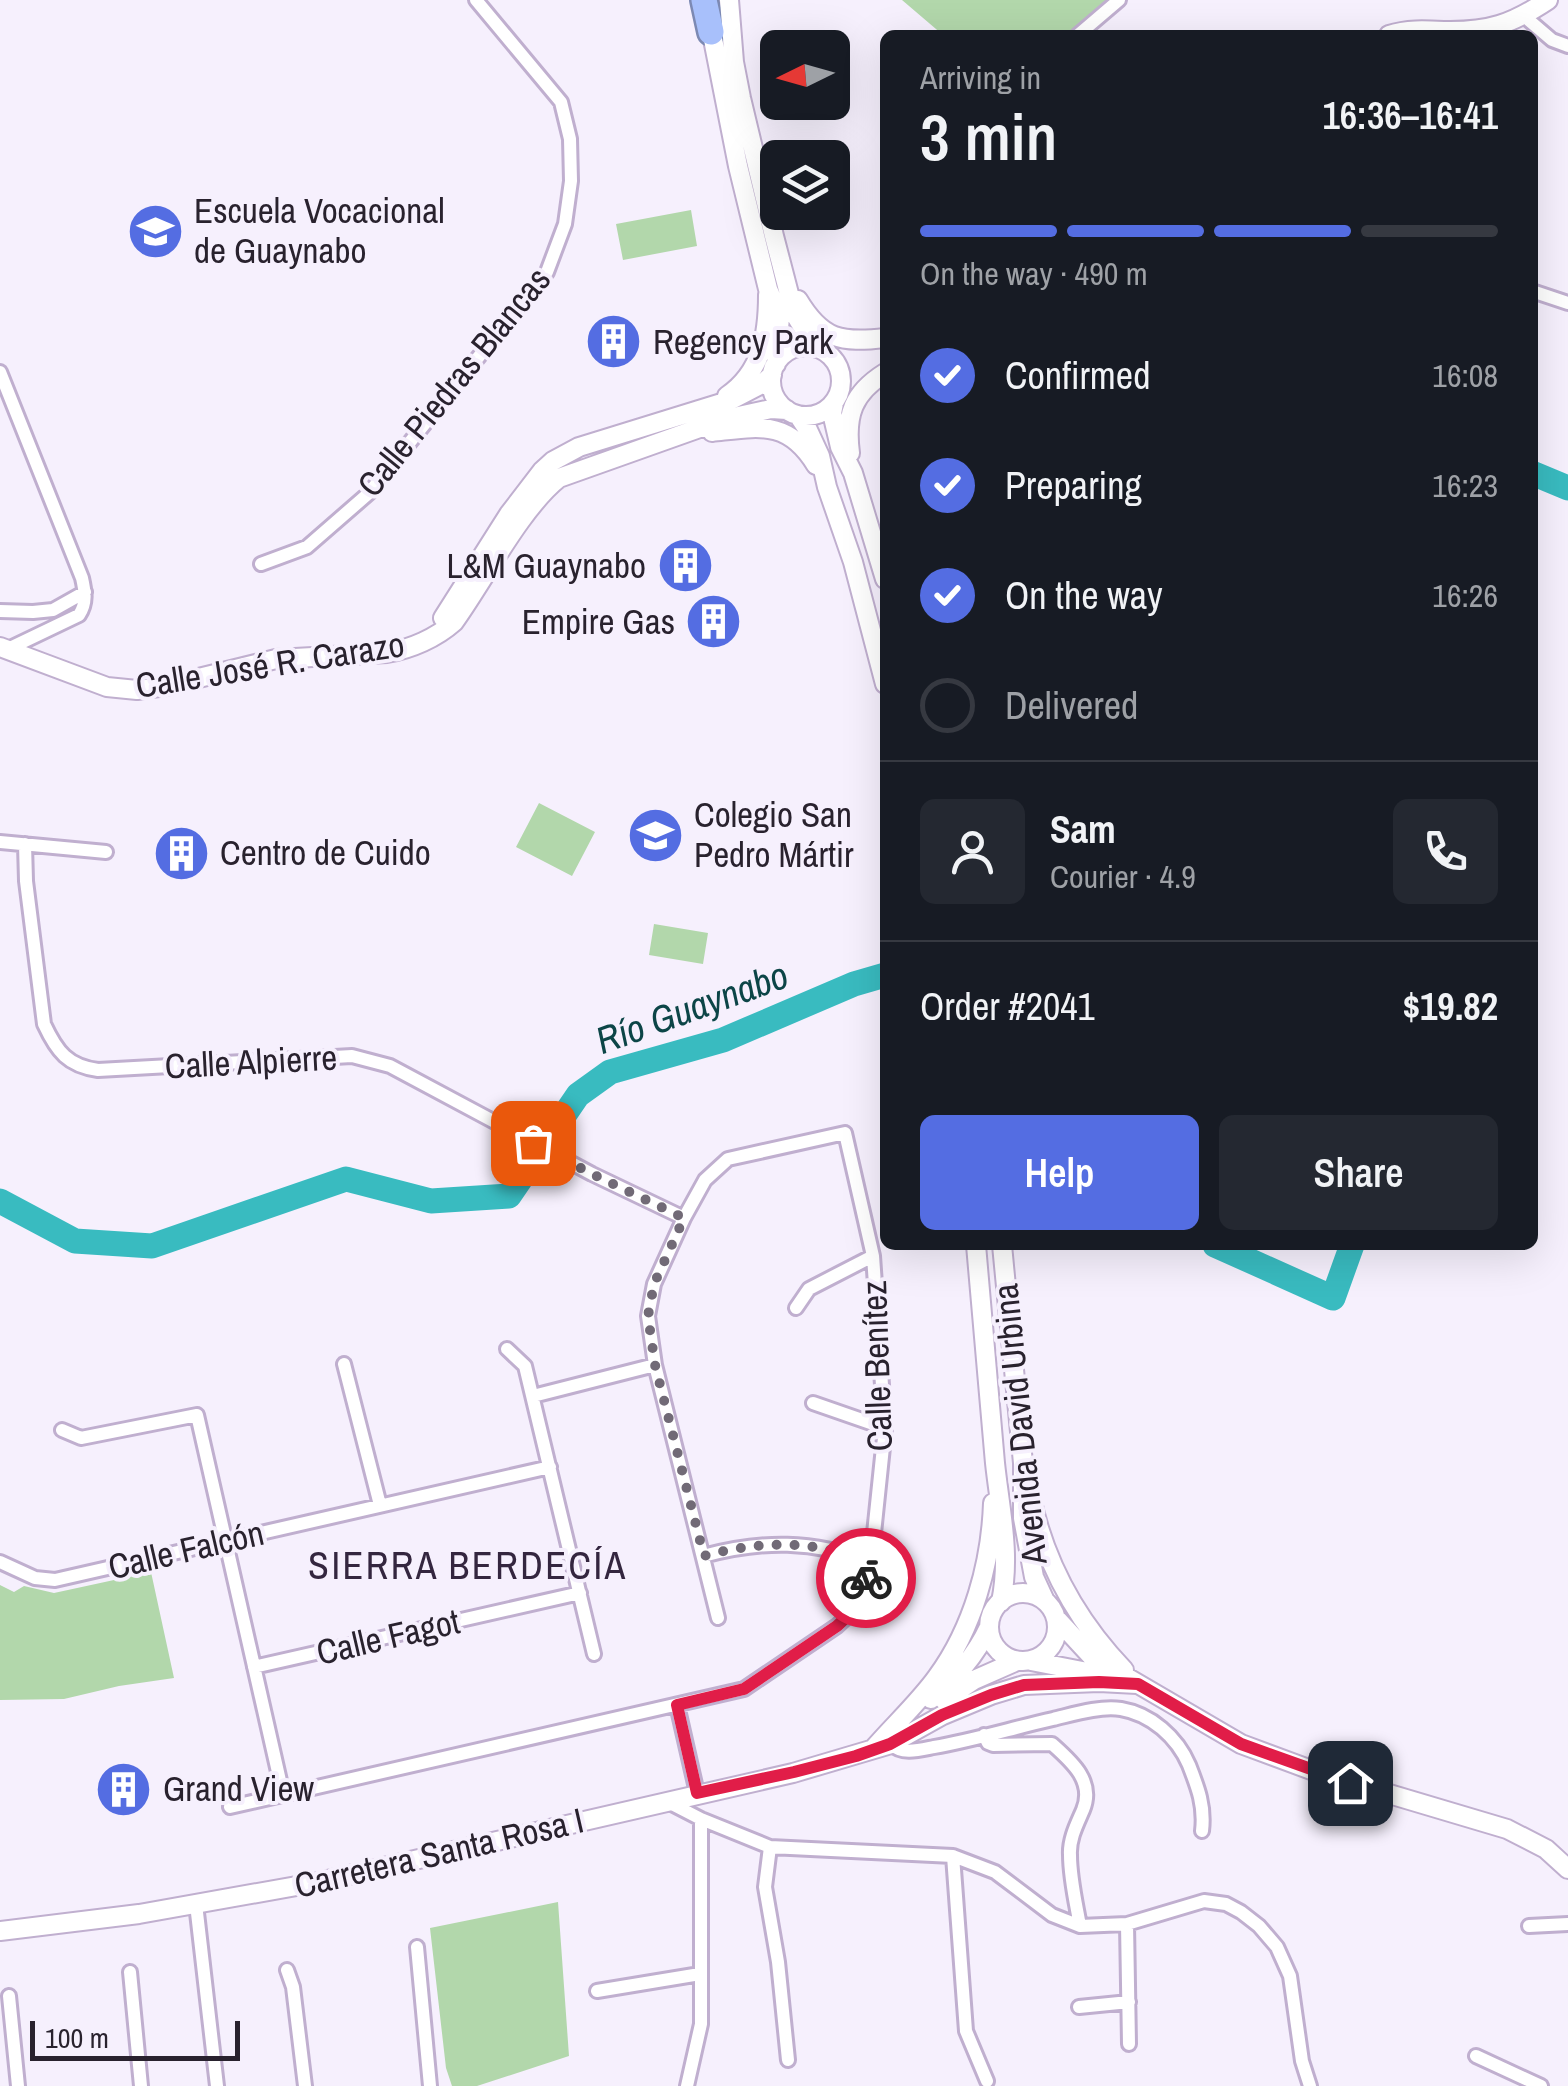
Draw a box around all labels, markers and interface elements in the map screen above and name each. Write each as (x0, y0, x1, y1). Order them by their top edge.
north arrow (760, 30, 850, 120)
map controls (760, 30, 850, 230)
text: Arriving in (920, 56, 1041, 99)
text: 16:36–16:41 (1322, 90, 1498, 141)
text: 3 min (920, 93, 1057, 180)
button: layers (760, 140, 850, 230)
place label: Escuela Vocacional de Guaynabo (194, 187, 445, 274)
school or university icon: Escuela Vocacional de Guaynabo (125, 201, 185, 261)
text: On the way · 490 m (920, 252, 1148, 295)
street label: Calle Piedras Blancas (347, 257, 561, 506)
building icon: Regency Park (584, 312, 644, 372)
place label: Regency Park (653, 318, 834, 365)
icon: check (920, 348, 975, 403)
text: Confirmed (1005, 350, 1150, 401)
text: 16:08 (1432, 354, 1498, 397)
icon: check (920, 458, 975, 513)
text: Preparing (1005, 460, 1142, 511)
text: 16:23 (1432, 464, 1498, 507)
building icon: L&M Guaynabo (655, 536, 715, 596)
place label: L&M Guaynabo (447, 542, 646, 589)
icon: check (920, 568, 975, 623)
text: On the way (1005, 570, 1163, 621)
text: 16:26 (1432, 574, 1498, 617)
building icon: Empire Gas (684, 592, 744, 652)
place label: Empire Gas (522, 598, 675, 645)
street label: Calle José R. Carazo (132, 620, 408, 709)
text: Delivered (1005, 680, 1138, 731)
place label: Colegio San Pedro Mártir (694, 791, 854, 878)
button: person (920, 799, 1025, 904)
button: phone (1393, 799, 1498, 904)
text: Sam (1050, 804, 1116, 855)
school or university icon: Colegio San Pedro Mártir (625, 805, 685, 865)
building icon: Centro de Cuido (151, 823, 211, 883)
place label: Centro de Cuido (220, 829, 431, 876)
text: Courier · 4.9 (1050, 855, 1196, 898)
water label: Río Guaynabo (589, 949, 795, 1066)
text: Order #2041 (920, 981, 1095, 1032)
text: $19.82 (1403, 981, 1498, 1032)
street label: Calle Alpierre (164, 1034, 338, 1089)
pin (491, 1101, 576, 1186)
button: Help (920, 1115, 1199, 1230)
button: Share (1219, 1115, 1498, 1230)
icon: bag (506, 1116, 561, 1171)
street label: Calle Benítez (850, 1280, 903, 1452)
street label: Avenida David Urbina (981, 1281, 1058, 1568)
street label: Calle Falcón (104, 1509, 268, 1590)
courier (816, 1528, 916, 1628)
district label: SIERRA BERDECÍA (308, 1540, 628, 1591)
icon: bike (839, 1551, 894, 1606)
street label: Calle Fagot (312, 1597, 464, 1676)
pin (1308, 1741, 1393, 1826)
icon: home (1323, 1756, 1378, 1811)
building icon: Grand View (94, 1759, 154, 1819)
place label: Grand View (163, 1765, 314, 1812)
street label: Carretera Santa Rosa I (290, 1796, 588, 1909)
scale bar (30, 2016, 240, 2060)
text: 100 m (45, 2019, 109, 2057)

